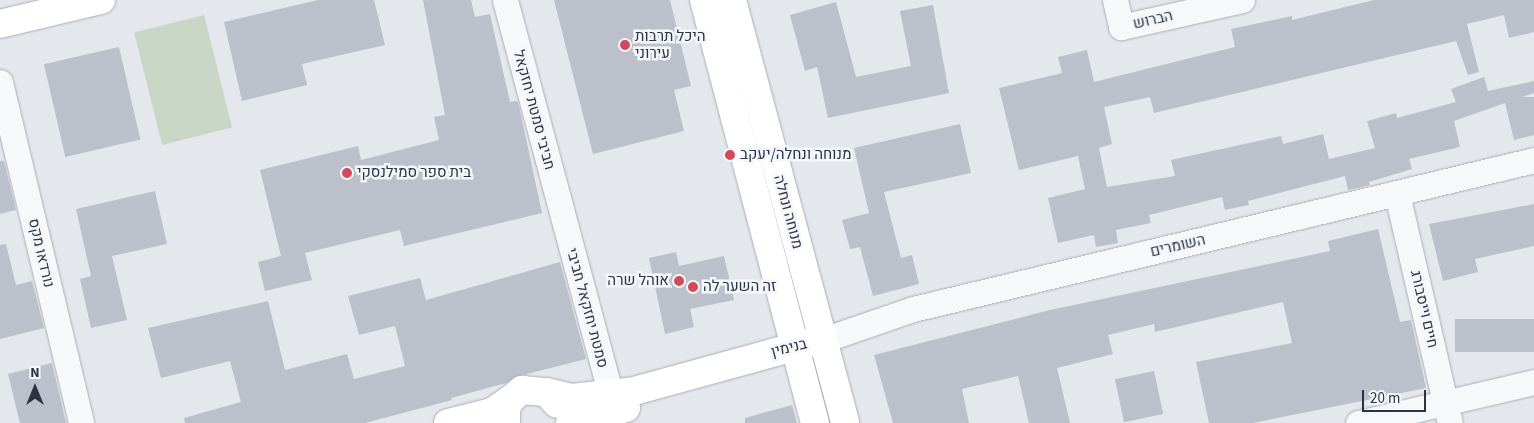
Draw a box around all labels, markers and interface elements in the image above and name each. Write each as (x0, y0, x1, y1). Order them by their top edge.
street label: הברוש (1131, 7, 1175, 33)
place label: היכל תרבות עירוני (635, 27, 706, 62)
marker: היכל תרבות עירוני (619, 39, 631, 51)
street label: חביבי סמטת יחזקאל (509, 48, 559, 172)
place label: מנוחה ונחלה/יעקב (740, 146, 851, 164)
marker: מנוחה ונחלה/יעקב (724, 149, 736, 161)
place label: בית ספר סמילנסקי (357, 164, 471, 182)
marker: בית ספר סמילנסקי (341, 167, 353, 179)
street label: מנוחה ונחלה (769, 173, 807, 251)
street label: נורדאו מקס (24, 217, 58, 289)
street label: השומרים (1149, 231, 1207, 261)
street label: סמטת יחזקאל חביבי (562, 246, 612, 370)
street label: חיים וייסבורג (1406, 268, 1442, 350)
place label: אוהל שרה (607, 272, 669, 290)
marker: אוהל שרה (673, 275, 685, 287)
place label: זה השער לה (703, 278, 776, 296)
marker: זה השער לה (687, 281, 699, 293)
street label: בנימין (769, 335, 809, 361)
north arrow (10, 363, 60, 413)
text: N (30, 363, 40, 383)
scale bar (1364, 380, 1428, 412)
text: 20 m (1370, 388, 1400, 409)

